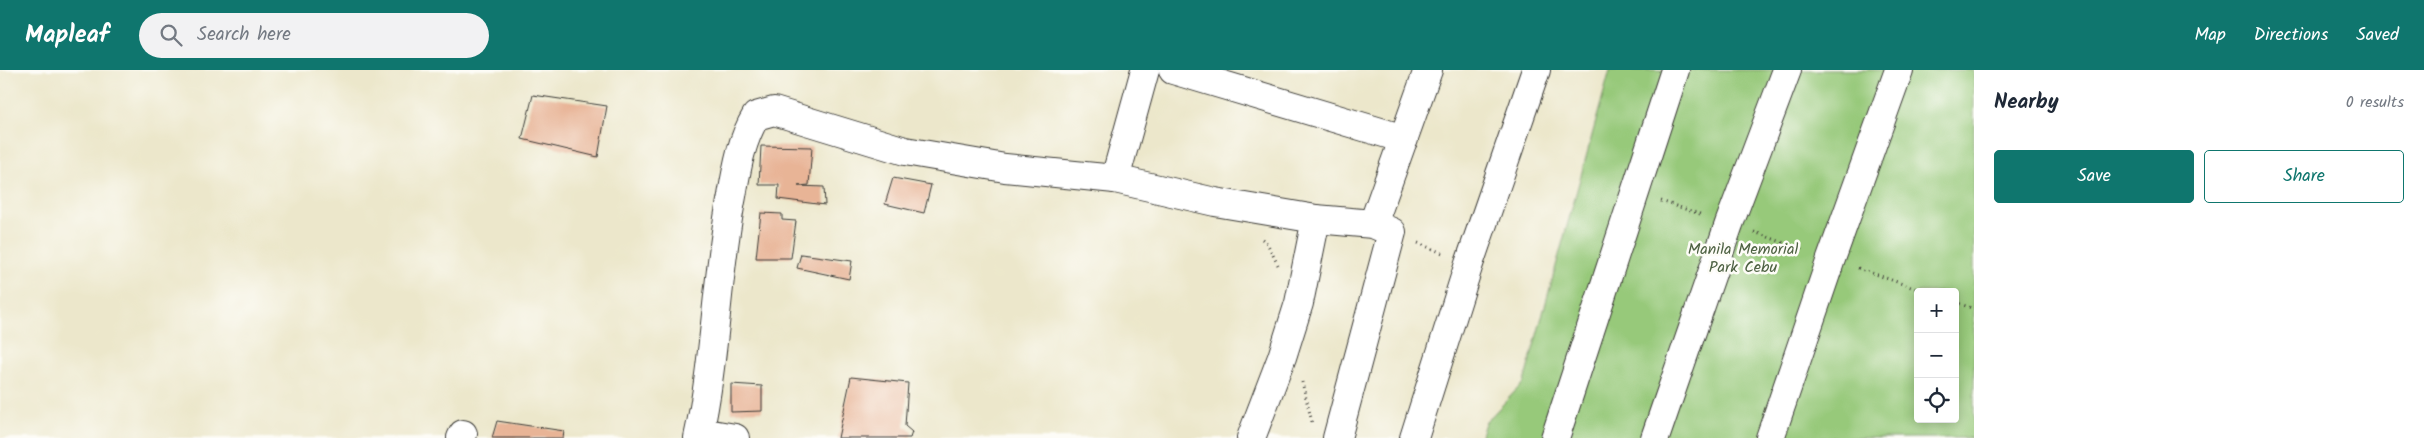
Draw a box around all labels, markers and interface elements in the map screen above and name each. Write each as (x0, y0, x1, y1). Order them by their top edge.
search box (139, 13, 489, 58)
text: Mapleaf (25, 16, 109, 55)
text: Search here (197, 20, 291, 50)
icon: search (157, 21, 185, 49)
text: Map (2194, 21, 2226, 50)
text: Directions (2254, 21, 2328, 50)
text: Saved (2356, 21, 2399, 50)
text: Nearby (1994, 86, 2059, 119)
text: 0 results (2346, 90, 2404, 115)
button: Save (1994, 150, 2194, 203)
button: Share (2204, 150, 2404, 203)
park label: Manila Memorial Park Cebu (1688, 237, 1798, 280)
map controls (1914, 288, 1959, 423)
button: + (1914, 288, 1959, 333)
button: − (1914, 333, 1959, 378)
button: locate (1914, 378, 1959, 423)

